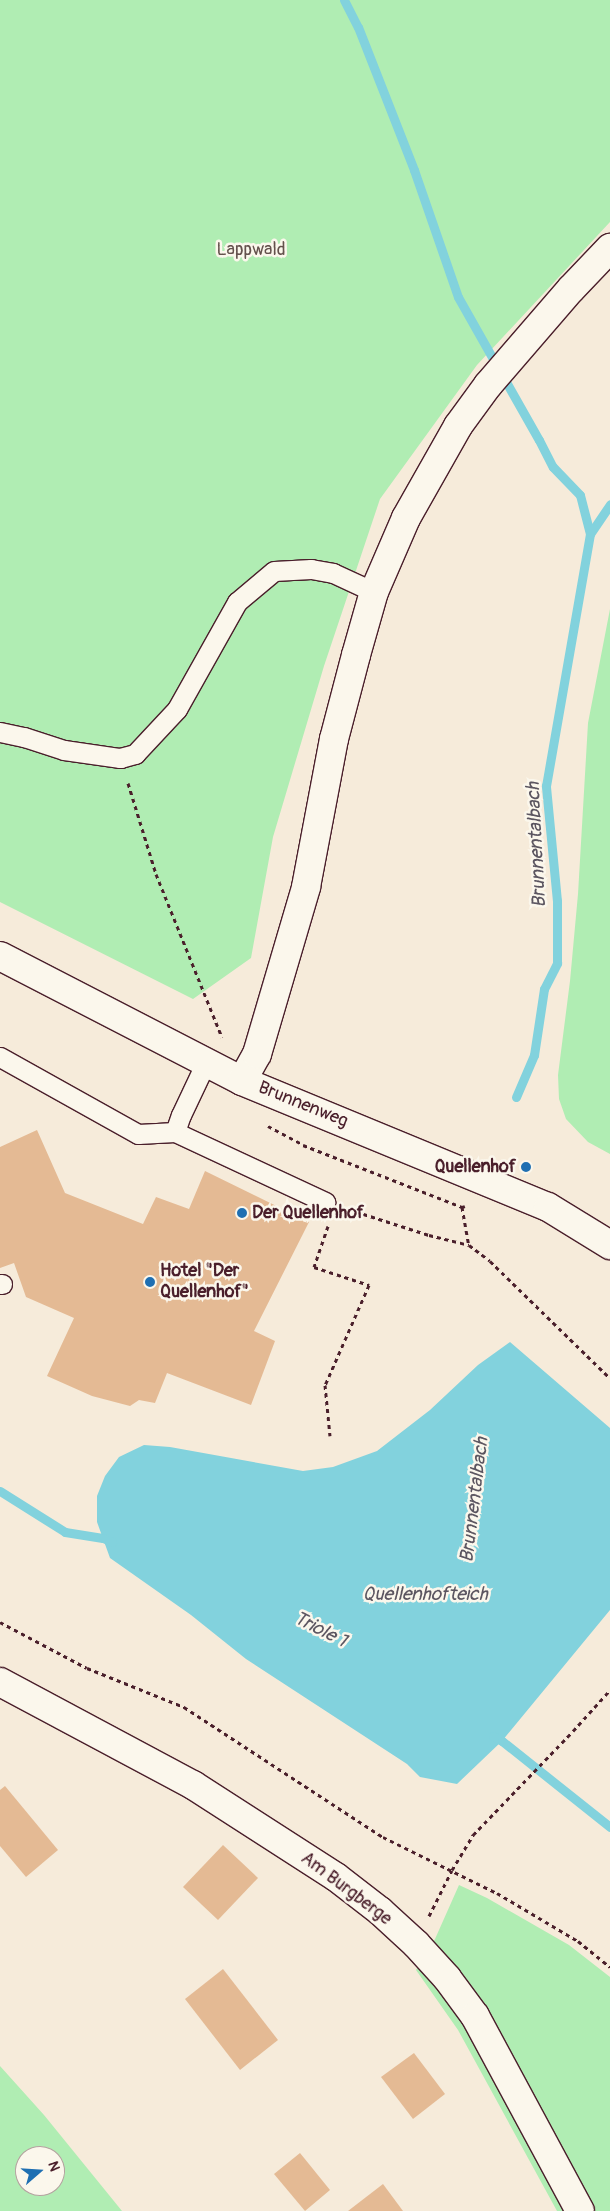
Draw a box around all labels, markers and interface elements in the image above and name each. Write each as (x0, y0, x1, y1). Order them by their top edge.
park label: Lappwald (216, 239, 286, 261)
water label: Brunnentalbach (522, 782, 552, 908)
street label: Brunnenweg (255, 1077, 351, 1133)
place label: Quellenhof (434, 1156, 516, 1178)
marker: Quellenhof (520, 1161, 532, 1173)
place label: Der Quellenhof (252, 1202, 364, 1224)
marker: Der Quellenhof (236, 1207, 248, 1219)
place label: Hotel "Der Quellenhof" (160, 1261, 249, 1304)
marker: Hotel "Der Quellenhof" (144, 1276, 156, 1288)
water label: Brunnentalbach (456, 1436, 494, 1564)
water label: Quellenhofteich (362, 1584, 488, 1606)
water label: Triole 1 (290, 1607, 350, 1653)
street label: Am Burgberge (296, 1848, 396, 1930)
north arrow (15, 2146, 65, 2196)
text: N (44, 2159, 63, 2174)

